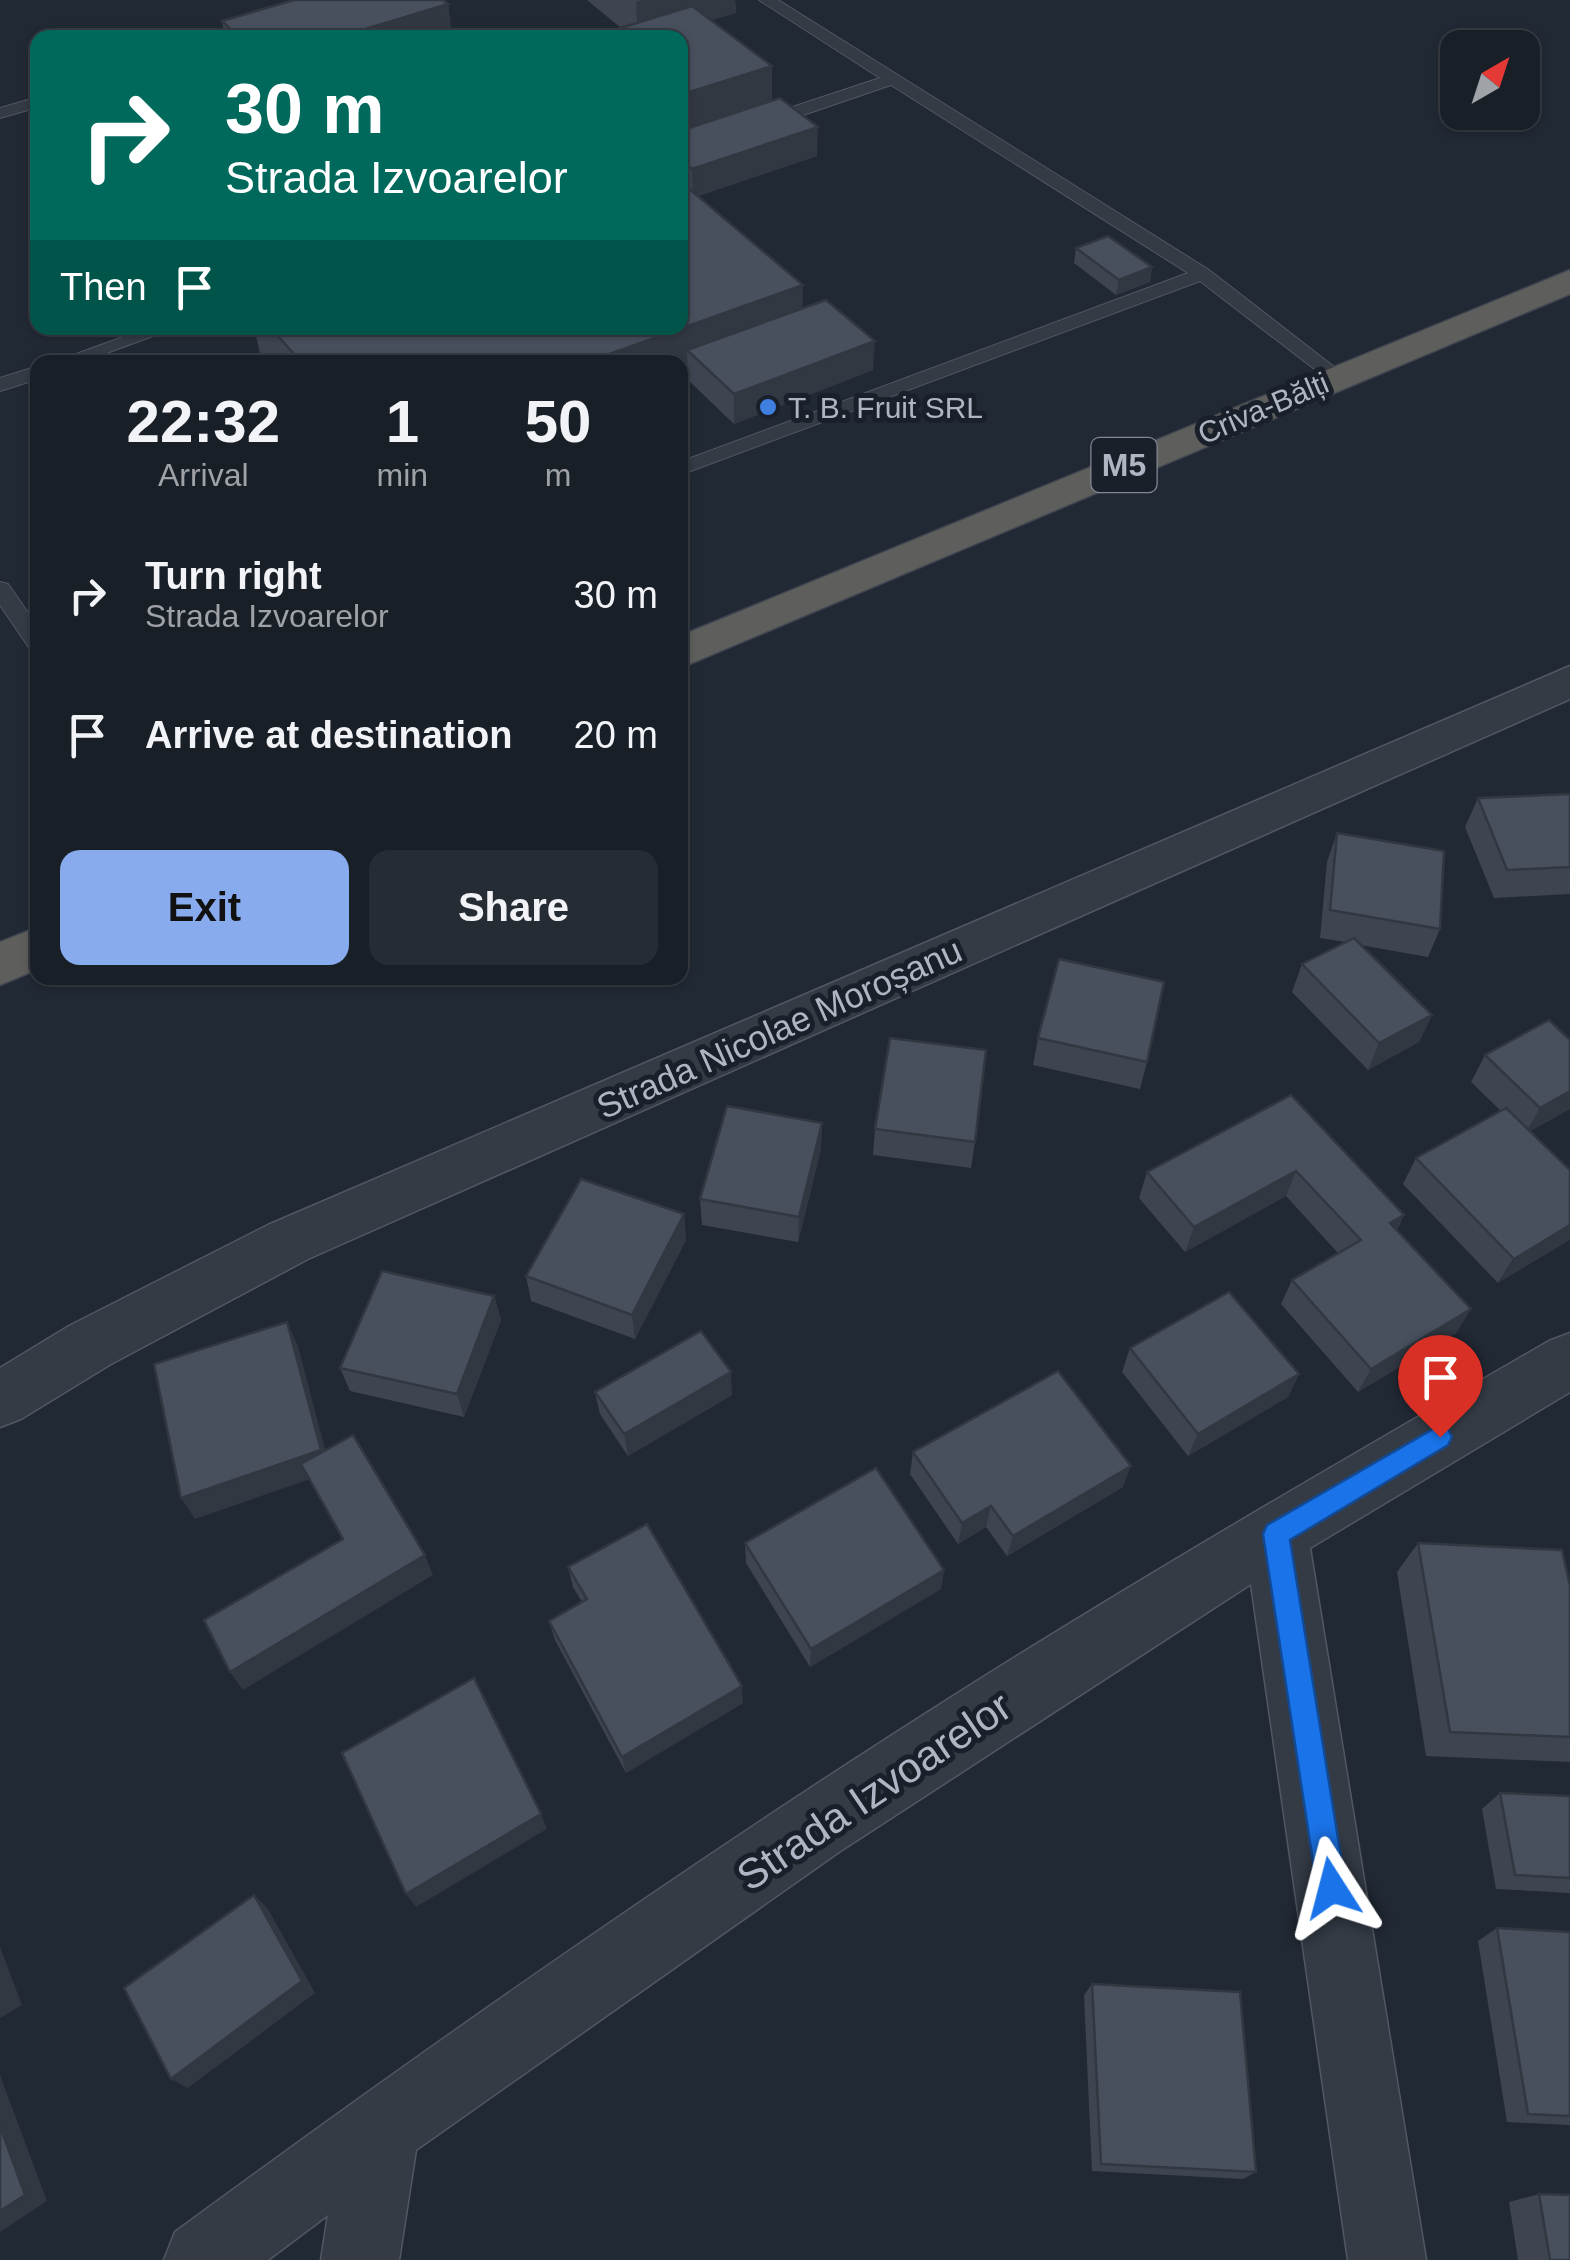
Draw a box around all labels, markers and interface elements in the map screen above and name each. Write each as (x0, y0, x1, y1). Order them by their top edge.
north arrow (1440, 30, 1540, 130)
map controls (1440, 30, 1540, 130)
icon: right (60, 70, 190, 200)
text: 30 m (225, 70, 385, 148)
text: Strada Izvoarelor (225, 152, 568, 203)
icon: arrive (167, 260, 222, 315)
text: Then (60, 266, 147, 308)
street label: Criva-Bălți (1193, 366, 1333, 450)
text: 22:32 (127, 388, 280, 455)
text: 1 (386, 388, 419, 455)
text: 50 (525, 388, 591, 455)
place label: T. B. Fruit SRL (788, 391, 983, 424)
marker: T. B. Fruit SRL (757, 396, 779, 418)
road number: M5 (1092, 438, 1156, 492)
text: Arrival (158, 457, 249, 493)
text: min (377, 457, 428, 493)
text: m (545, 457, 571, 493)
text: Turn right (145, 555, 322, 597)
icon: right (60, 568, 115, 623)
text: 30 m (574, 574, 658, 616)
text: Strada Izvoarelor (145, 598, 389, 634)
icon: arrive (60, 708, 115, 763)
text: Arrive at destination (145, 714, 512, 756)
text: 20 m (574, 714, 658, 756)
button: Exit (60, 850, 349, 965)
button: Share (369, 850, 658, 965)
street label: Strada Nicolae Moroșanu (591, 930, 967, 1126)
pin (1398, 1335, 1483, 1438)
icon: arrive (1413, 1350, 1468, 1405)
street label: Strada Izvoarelor (728, 1682, 1020, 1900)
position arrow (1280, 1836, 1384, 1940)

